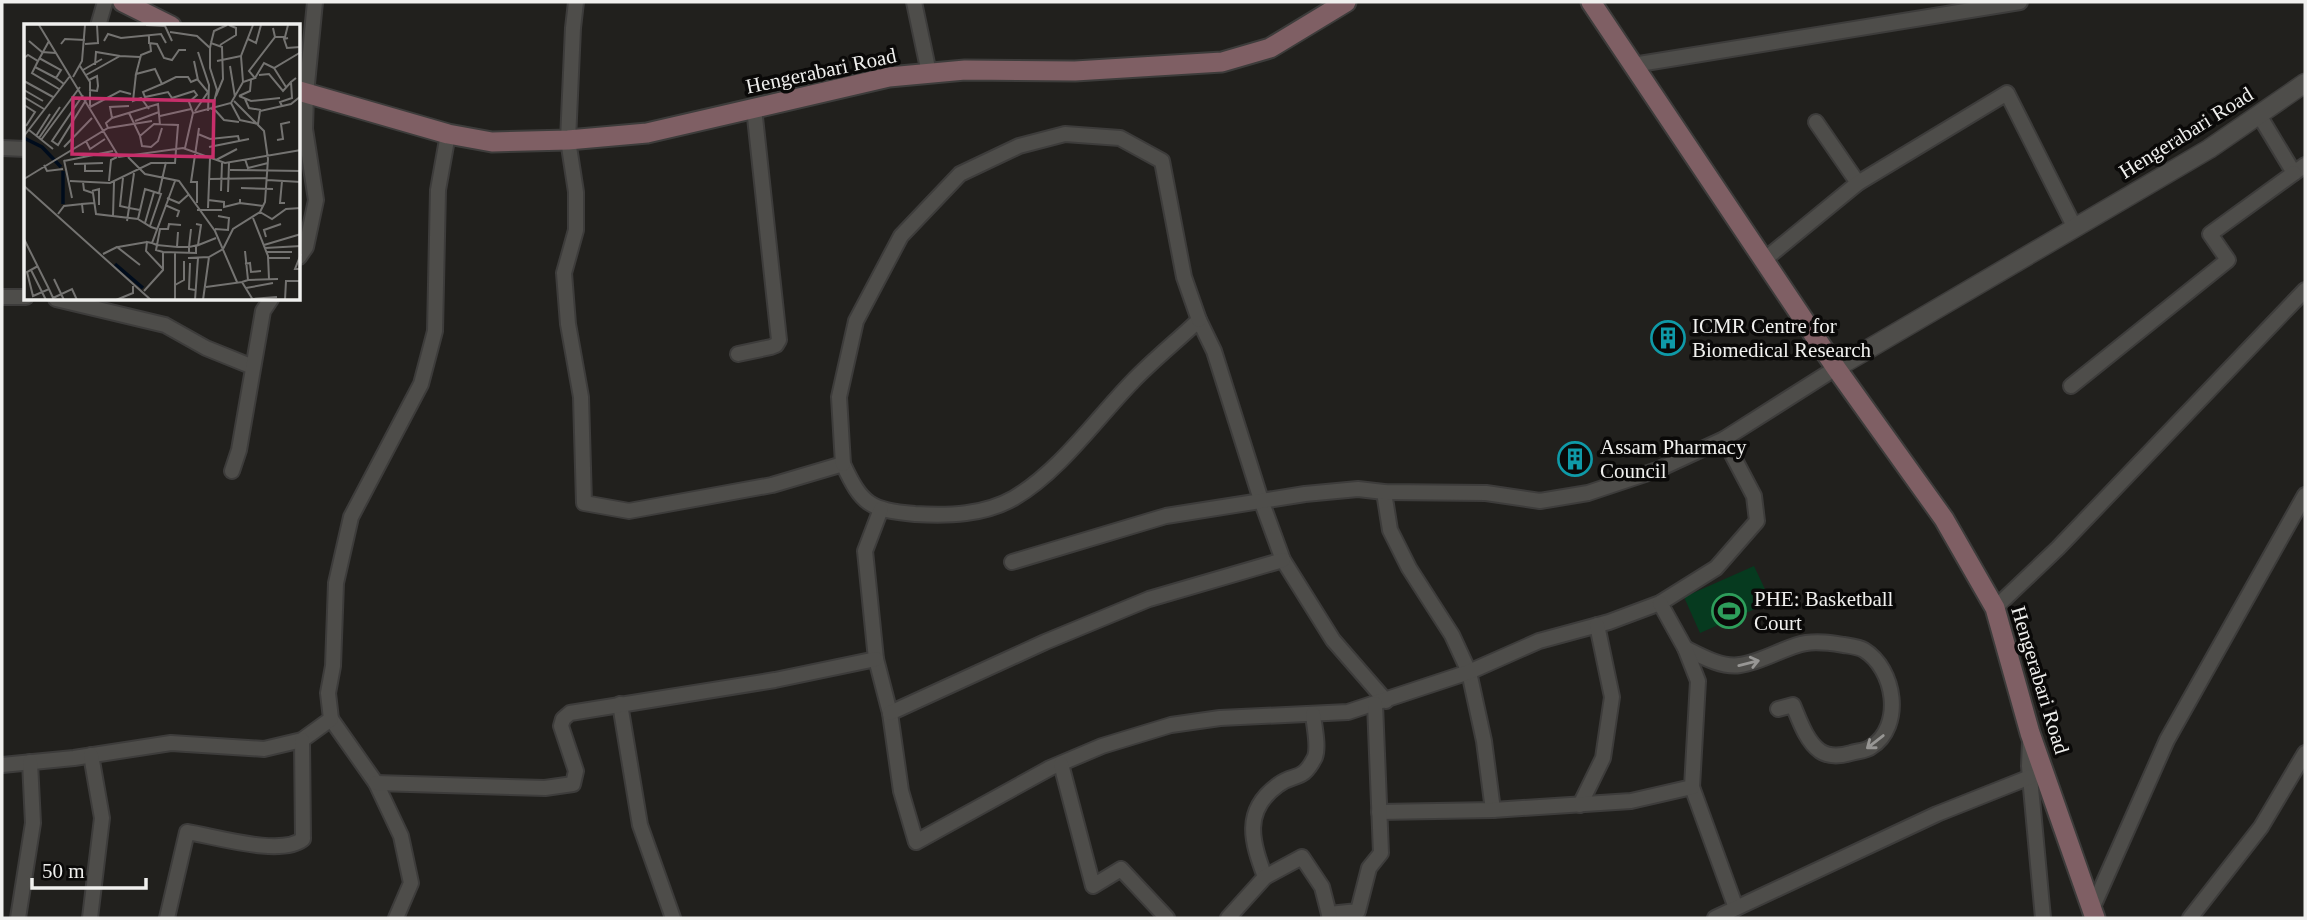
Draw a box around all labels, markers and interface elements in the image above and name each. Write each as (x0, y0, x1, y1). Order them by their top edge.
inset map (24, 24, 301, 301)
street label: Hengerabari Road (744, 43, 899, 99)
street label: Hengerabari Road (2115, 82, 2258, 184)
place label: ICMR Centre for Biomedical Research (1692, 314, 1872, 362)
building icon: ICMR Centre for Biomedical Research (1649, 319, 1687, 357)
place label: Assam Pharmacy Council (1600, 435, 1747, 483)
building icon: Assam Pharmacy Council (1556, 440, 1594, 478)
place label: PHE: Basketball Court (1754, 587, 1894, 635)
sports icon: PHE: Basketball Court (1710, 592, 1748, 630)
street label: Hengerabari Road (2006, 603, 2074, 757)
one-way arrow (1737, 656, 1760, 669)
one-way arrow (1866, 734, 1884, 749)
scale bar (32, 846, 145, 890)
text: 50 m (42, 859, 85, 883)

